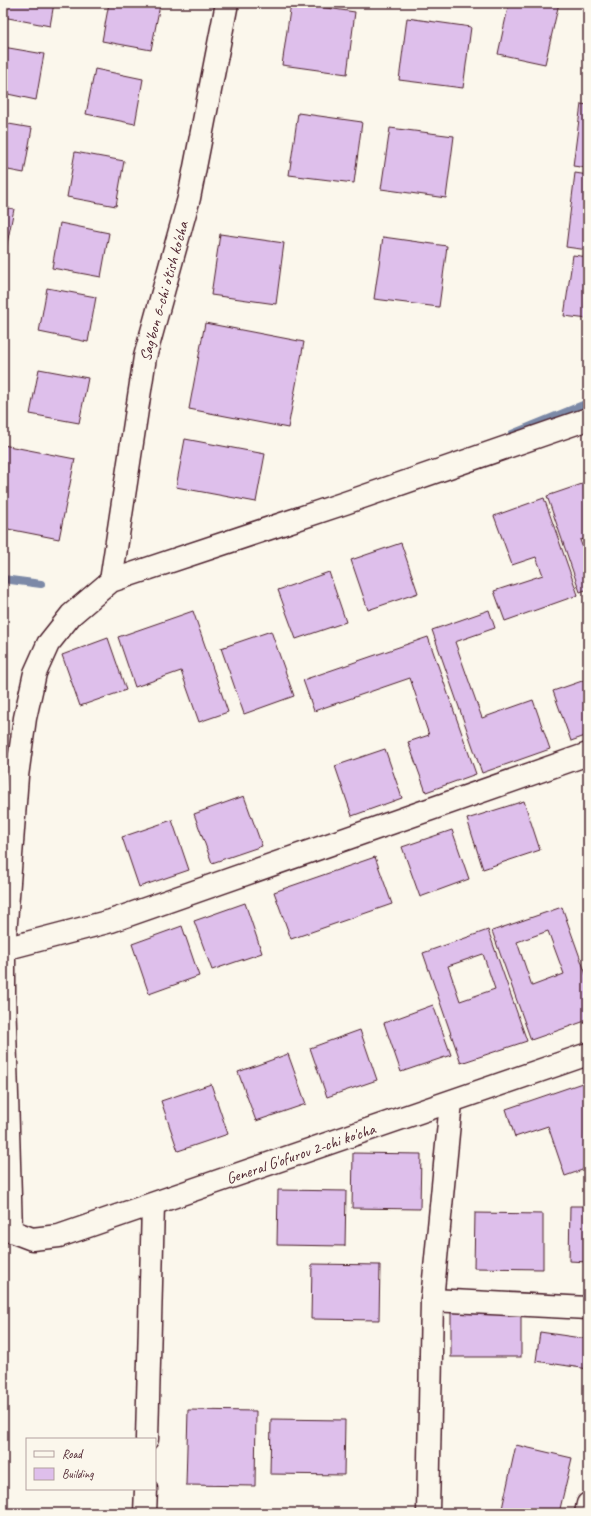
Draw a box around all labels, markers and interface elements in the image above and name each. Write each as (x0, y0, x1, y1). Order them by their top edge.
street label: Sag'bon 6-chi o'tish ko'cha (135, 218, 193, 363)
street label: General G'ofurov 2-chi ko'cha (224, 1119, 379, 1189)
legend (26, 1438, 156, 1490)
text: Road (62, 1446, 84, 1462)
text: Building (62, 1466, 94, 1482)

